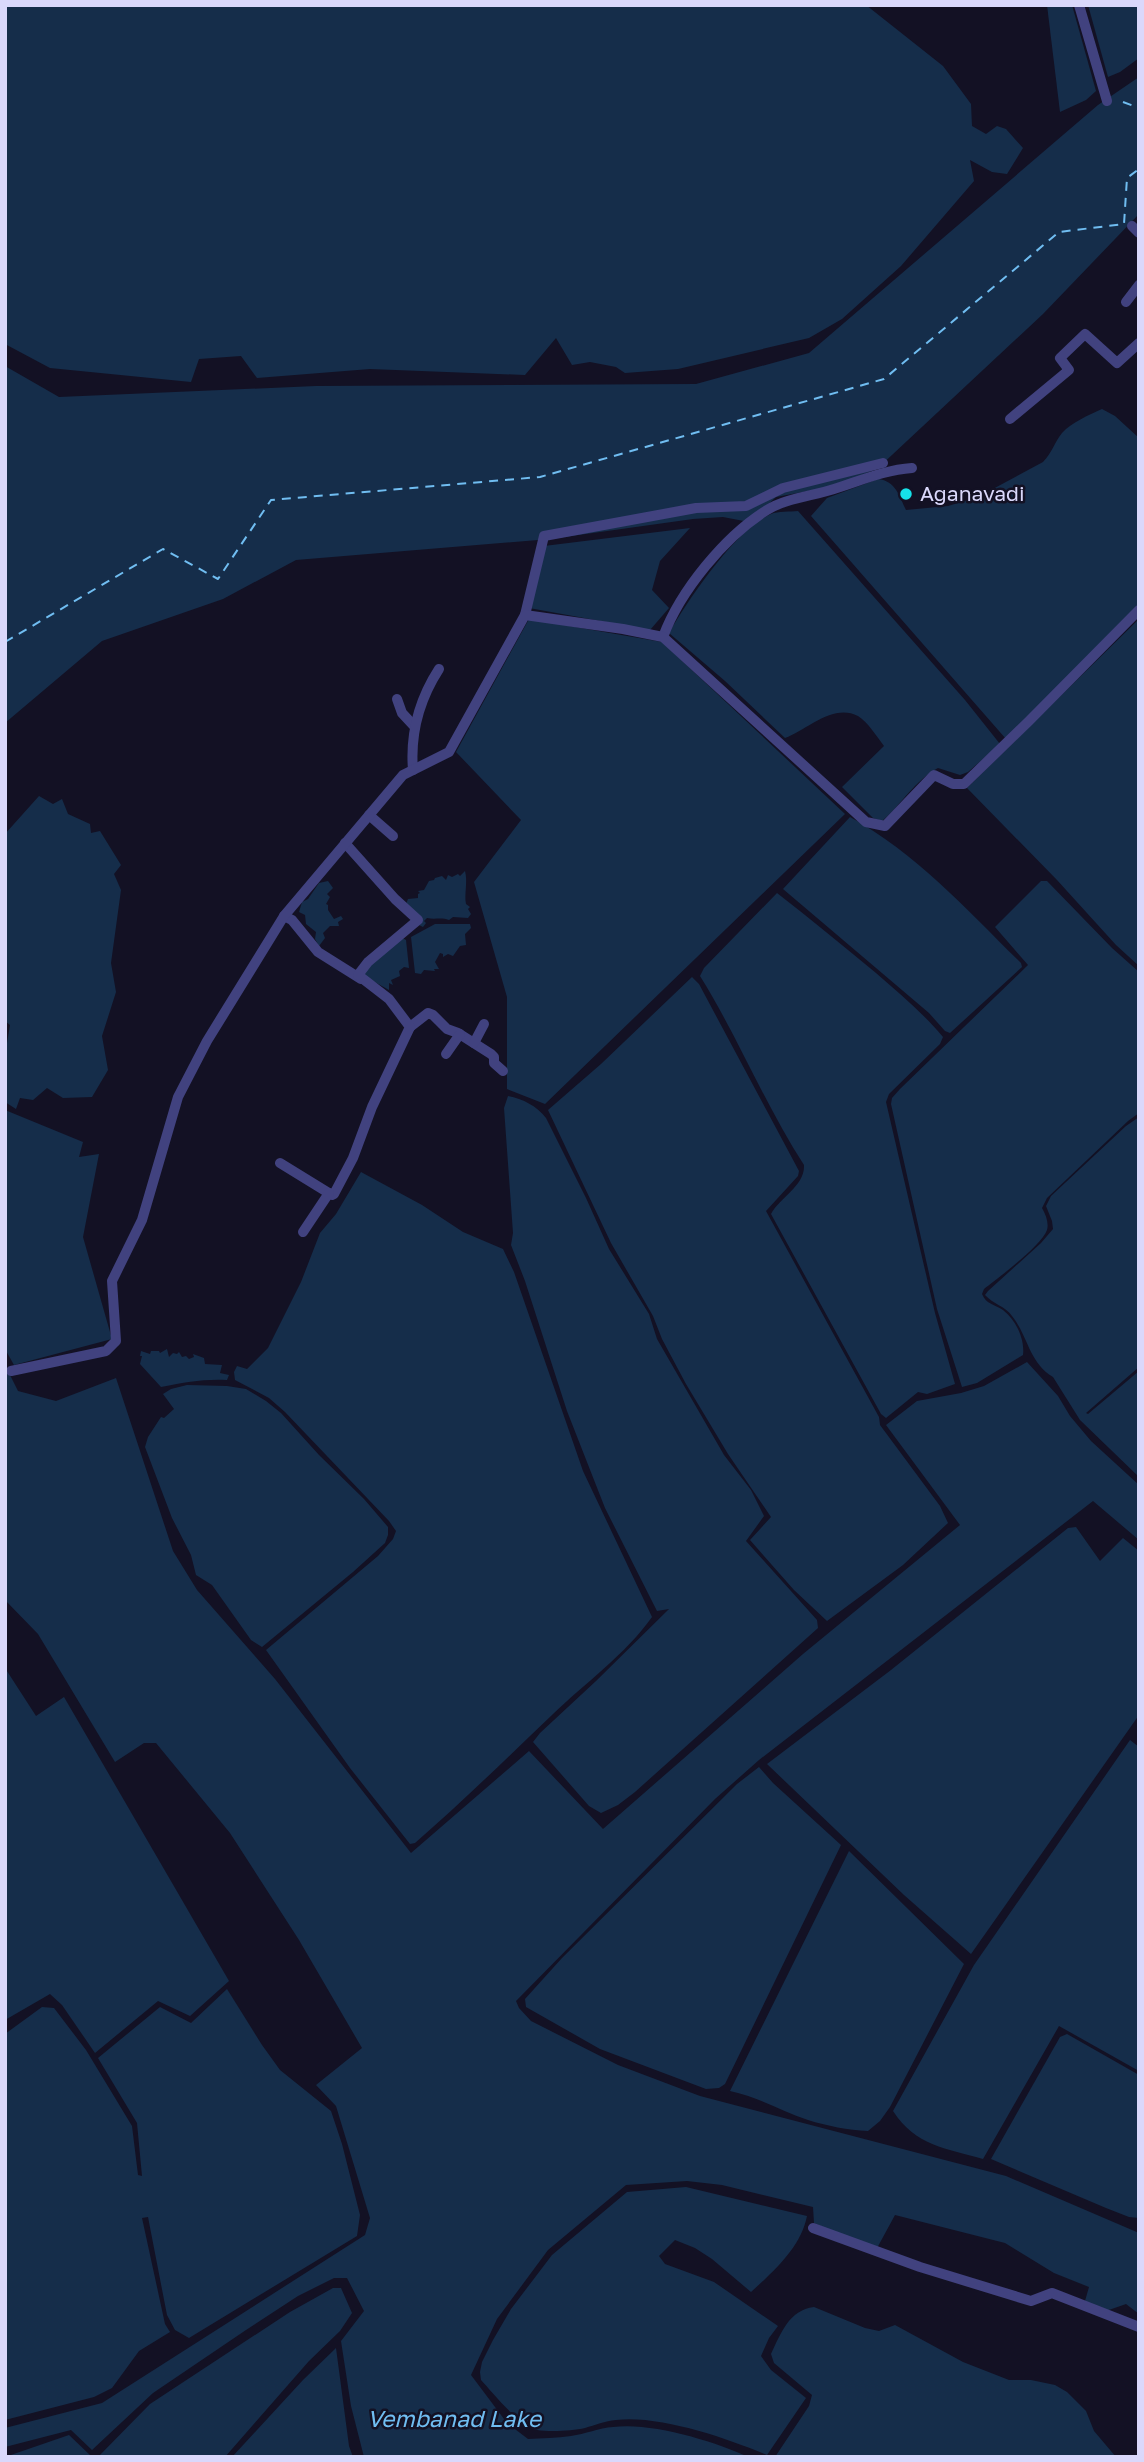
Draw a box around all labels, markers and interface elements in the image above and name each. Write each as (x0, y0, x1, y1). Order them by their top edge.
place label: Aganavadi (920, 480, 1025, 506)
marker: Aganavadi (898, 486, 914, 502)
water label: Vembanad Lake (367, 2404, 543, 2432)

